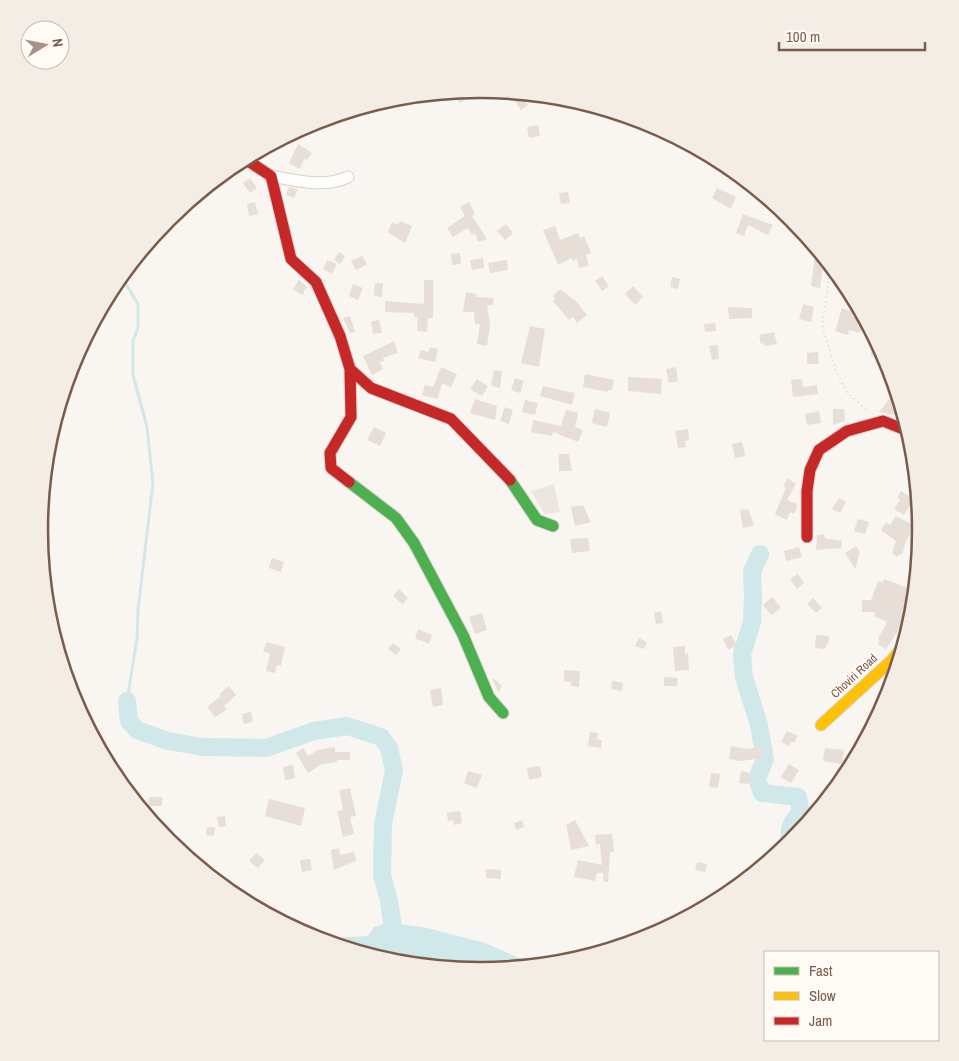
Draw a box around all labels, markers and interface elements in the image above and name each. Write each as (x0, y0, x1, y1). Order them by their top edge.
north arrow (20, 20, 70, 70)
scale bar (779, 20, 925, 52)
text: 100 m (786, 26, 820, 47)
text: N (48, 37, 67, 48)
street label: Choviri Road (827, 650, 881, 702)
legend (764, 951, 939, 1041)
text: Fast (809, 960, 833, 981)
text: Slow (809, 985, 836, 1006)
text: Jam (809, 1010, 832, 1031)

